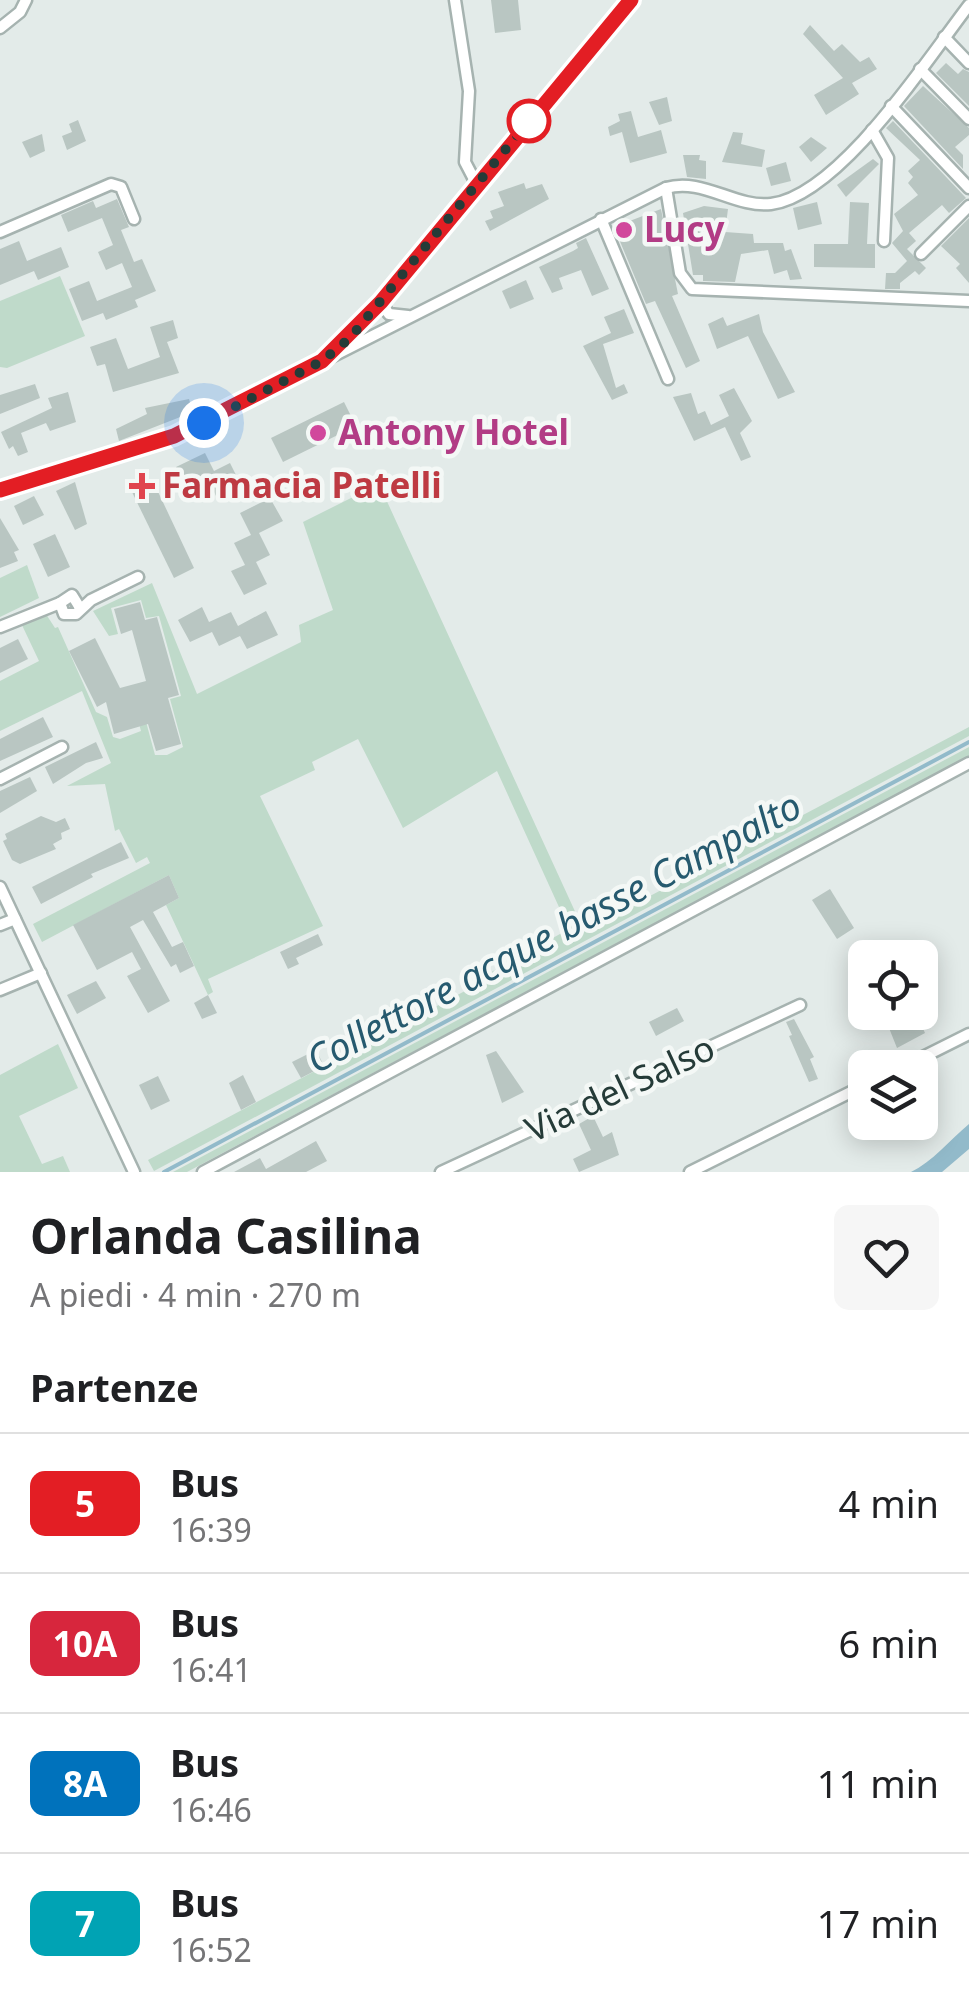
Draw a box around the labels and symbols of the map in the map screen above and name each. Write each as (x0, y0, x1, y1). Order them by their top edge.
unlabelled marker (508, 100, 550, 142)
place label: Lucy (644, 205, 724, 252)
marker: Lucy (613, 219, 635, 241)
your location (179, 398, 229, 448)
place label: Antony Hotel (338, 408, 569, 455)
marker: Antony Hotel (307, 422, 329, 444)
place label: Farmacia Patelli (162, 461, 442, 508)
marker: Farmacia Patelli (131, 475, 153, 497)
water label: Collettore acque basse Campalto (296, 778, 810, 1084)
street label: Via del Salso (517, 1023, 722, 1152)

